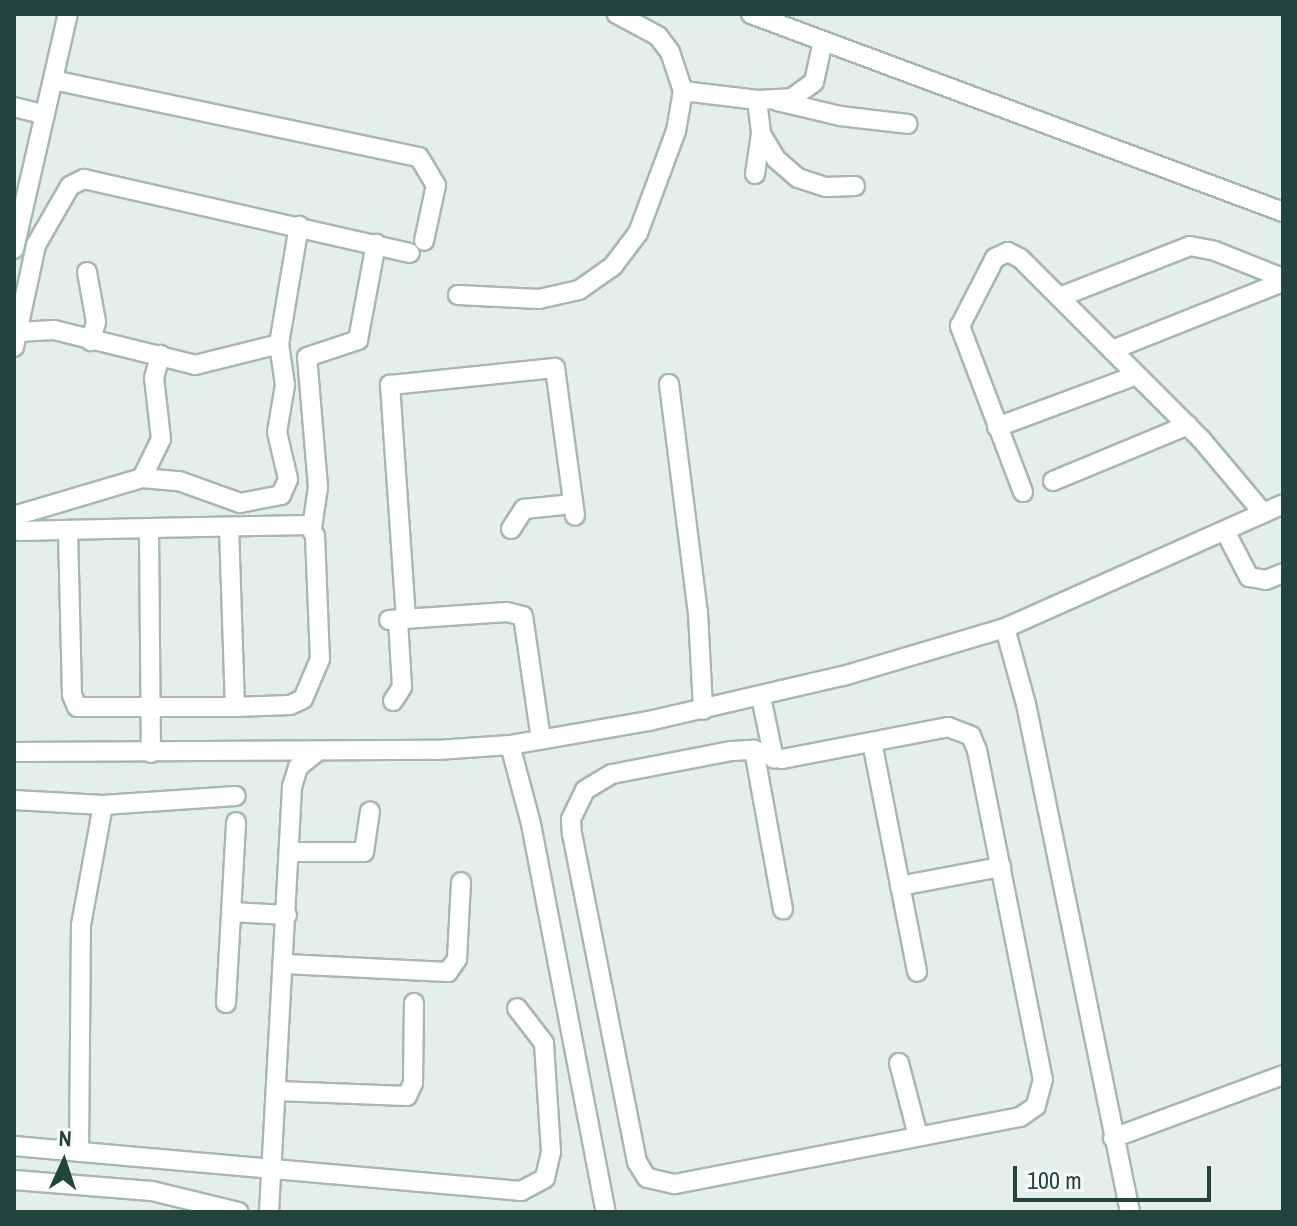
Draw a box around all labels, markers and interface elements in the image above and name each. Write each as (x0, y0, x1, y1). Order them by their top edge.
north arrow (24, 1122, 104, 1202)
text: N (58, 1123, 73, 1153)
scale bar (1017, 1150, 1215, 1200)
text: 100 m (1027, 1164, 1082, 1196)

